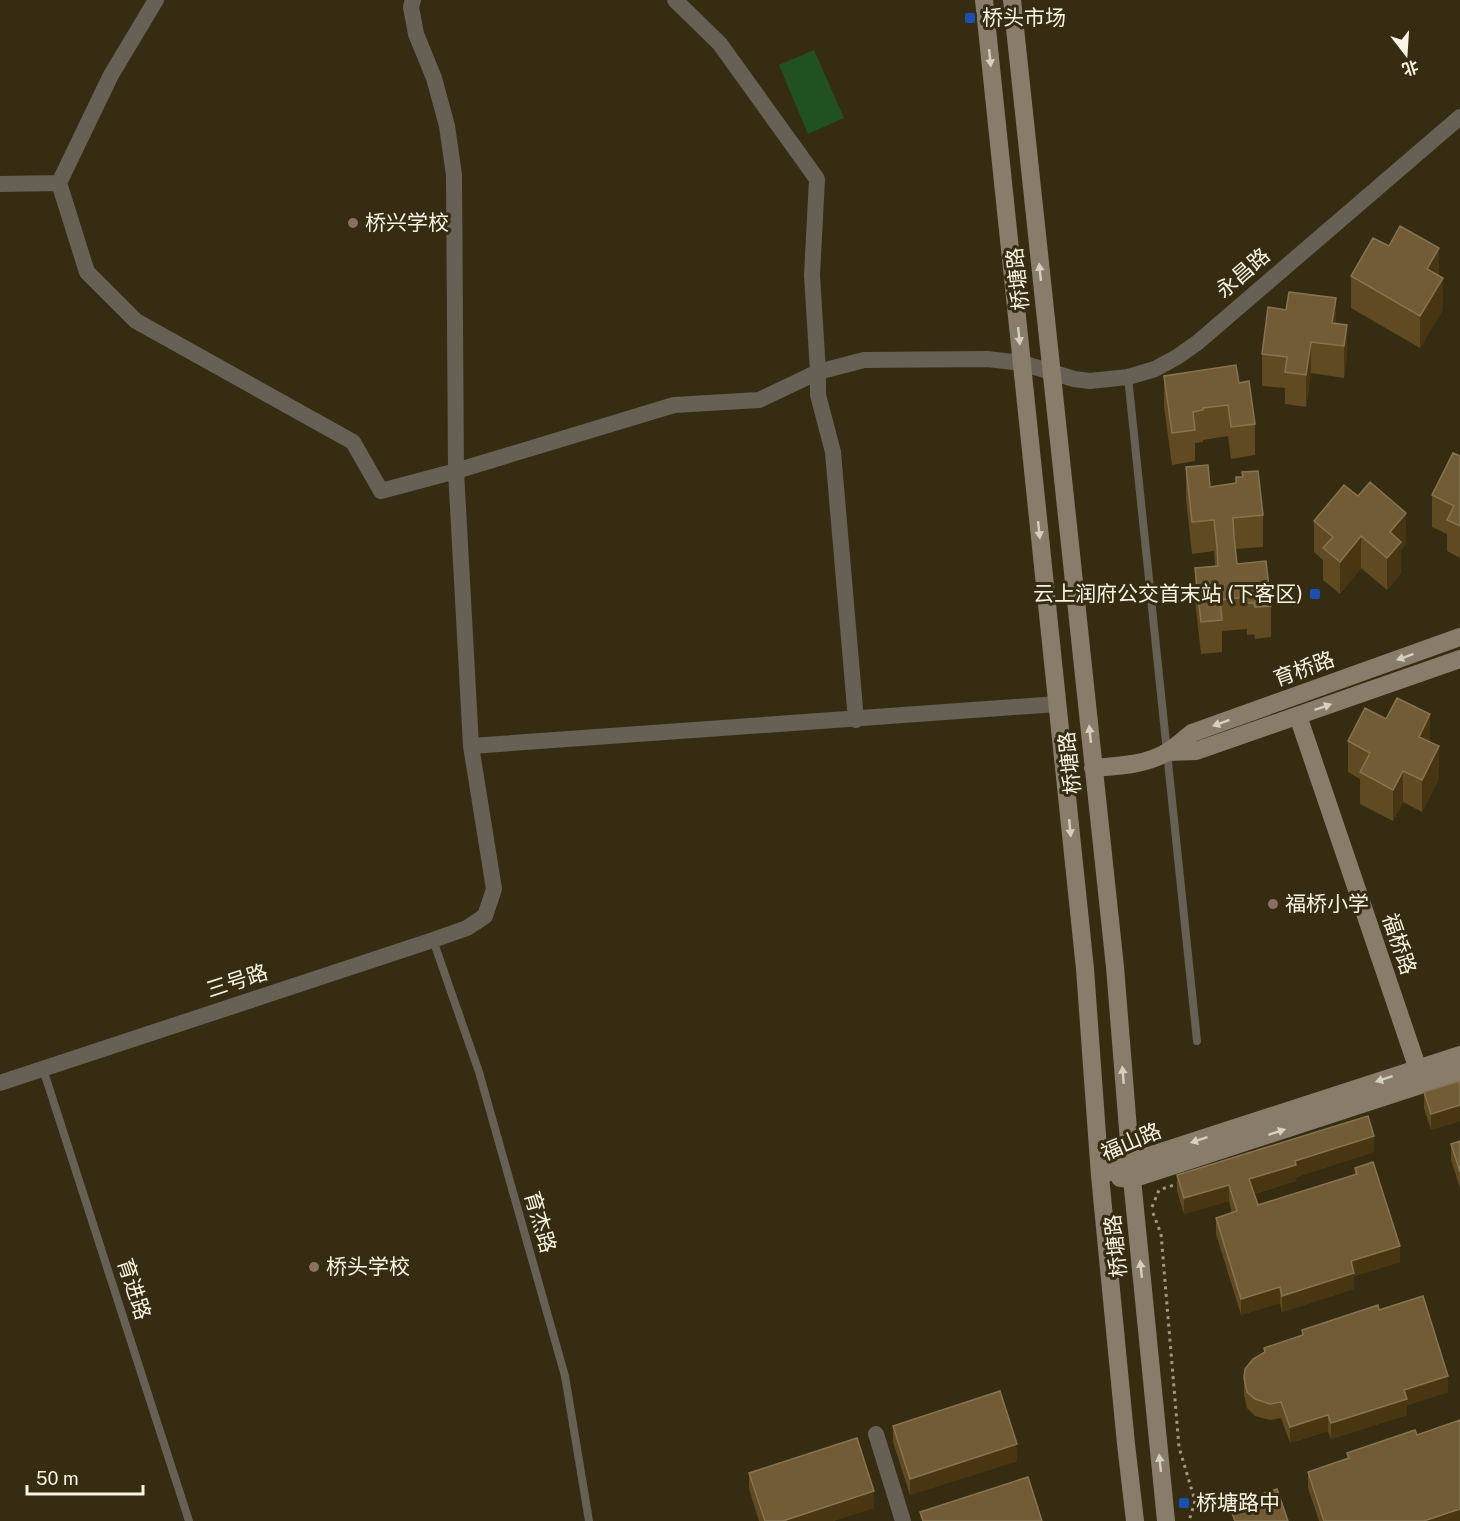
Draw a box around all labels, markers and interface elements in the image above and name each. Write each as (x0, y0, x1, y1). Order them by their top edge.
place label: 桥头市场 (982, 5, 1066, 30)
marker: 桥头市场 (963, 11, 977, 25)
north arrow (1376, 24, 1436, 84)
one-way arrow (985, 49, 995, 68)
text: 北 (1400, 56, 1421, 79)
place label: 桥兴学校 (365, 210, 449, 235)
marker: 桥兴学校 (346, 216, 360, 230)
street label: 永昌路 (1211, 243, 1275, 303)
street label: 桥塘路 (1002, 246, 1033, 312)
one-way arrow (1035, 262, 1045, 281)
one-way arrow (1014, 326, 1024, 345)
one-way arrow (1034, 520, 1044, 539)
place label: 云上润府公交首末站 (下客区) (1033, 581, 1303, 606)
marker: 云上润府公交首末站 (下客区) (1308, 587, 1322, 601)
street label: 育桥路 (1270, 646, 1338, 691)
one-way arrow (1396, 653, 1414, 663)
one-way arrow (1314, 701, 1332, 711)
one-way arrow (1212, 718, 1230, 728)
one-way arrow (1085, 725, 1094, 744)
street label: 桥塘路 (1054, 730, 1085, 796)
one-way arrow (1065, 819, 1075, 838)
place label: 福桥小学 (1285, 891, 1369, 916)
marker: 福桥小学 (1266, 897, 1280, 911)
street label: 福桥路 (1377, 910, 1422, 978)
street label: 三号路 (203, 959, 271, 1002)
one-way arrow (1118, 1065, 1128, 1084)
one-way arrow (1375, 1075, 1393, 1085)
street label: 福山路 (1097, 1118, 1165, 1165)
one-way arrow (1268, 1126, 1286, 1136)
one-way arrow (1190, 1136, 1208, 1145)
street label: 育杰路 (520, 1188, 561, 1256)
street label: 桥塘路 (1100, 1213, 1131, 1279)
place label: 桥头学校 (326, 1254, 410, 1279)
street label: 育进路 (113, 1255, 156, 1323)
one-way arrow (1136, 1259, 1146, 1278)
marker: 桥头学校 (307, 1260, 321, 1274)
one-way arrow (1155, 1453, 1165, 1472)
scale bar (27, 1458, 142, 1496)
text: 50 m (36, 1468, 79, 1489)
place label: 桥塘路中 (1196, 1490, 1280, 1515)
marker: 桥塘路中 (1177, 1496, 1191, 1510)

